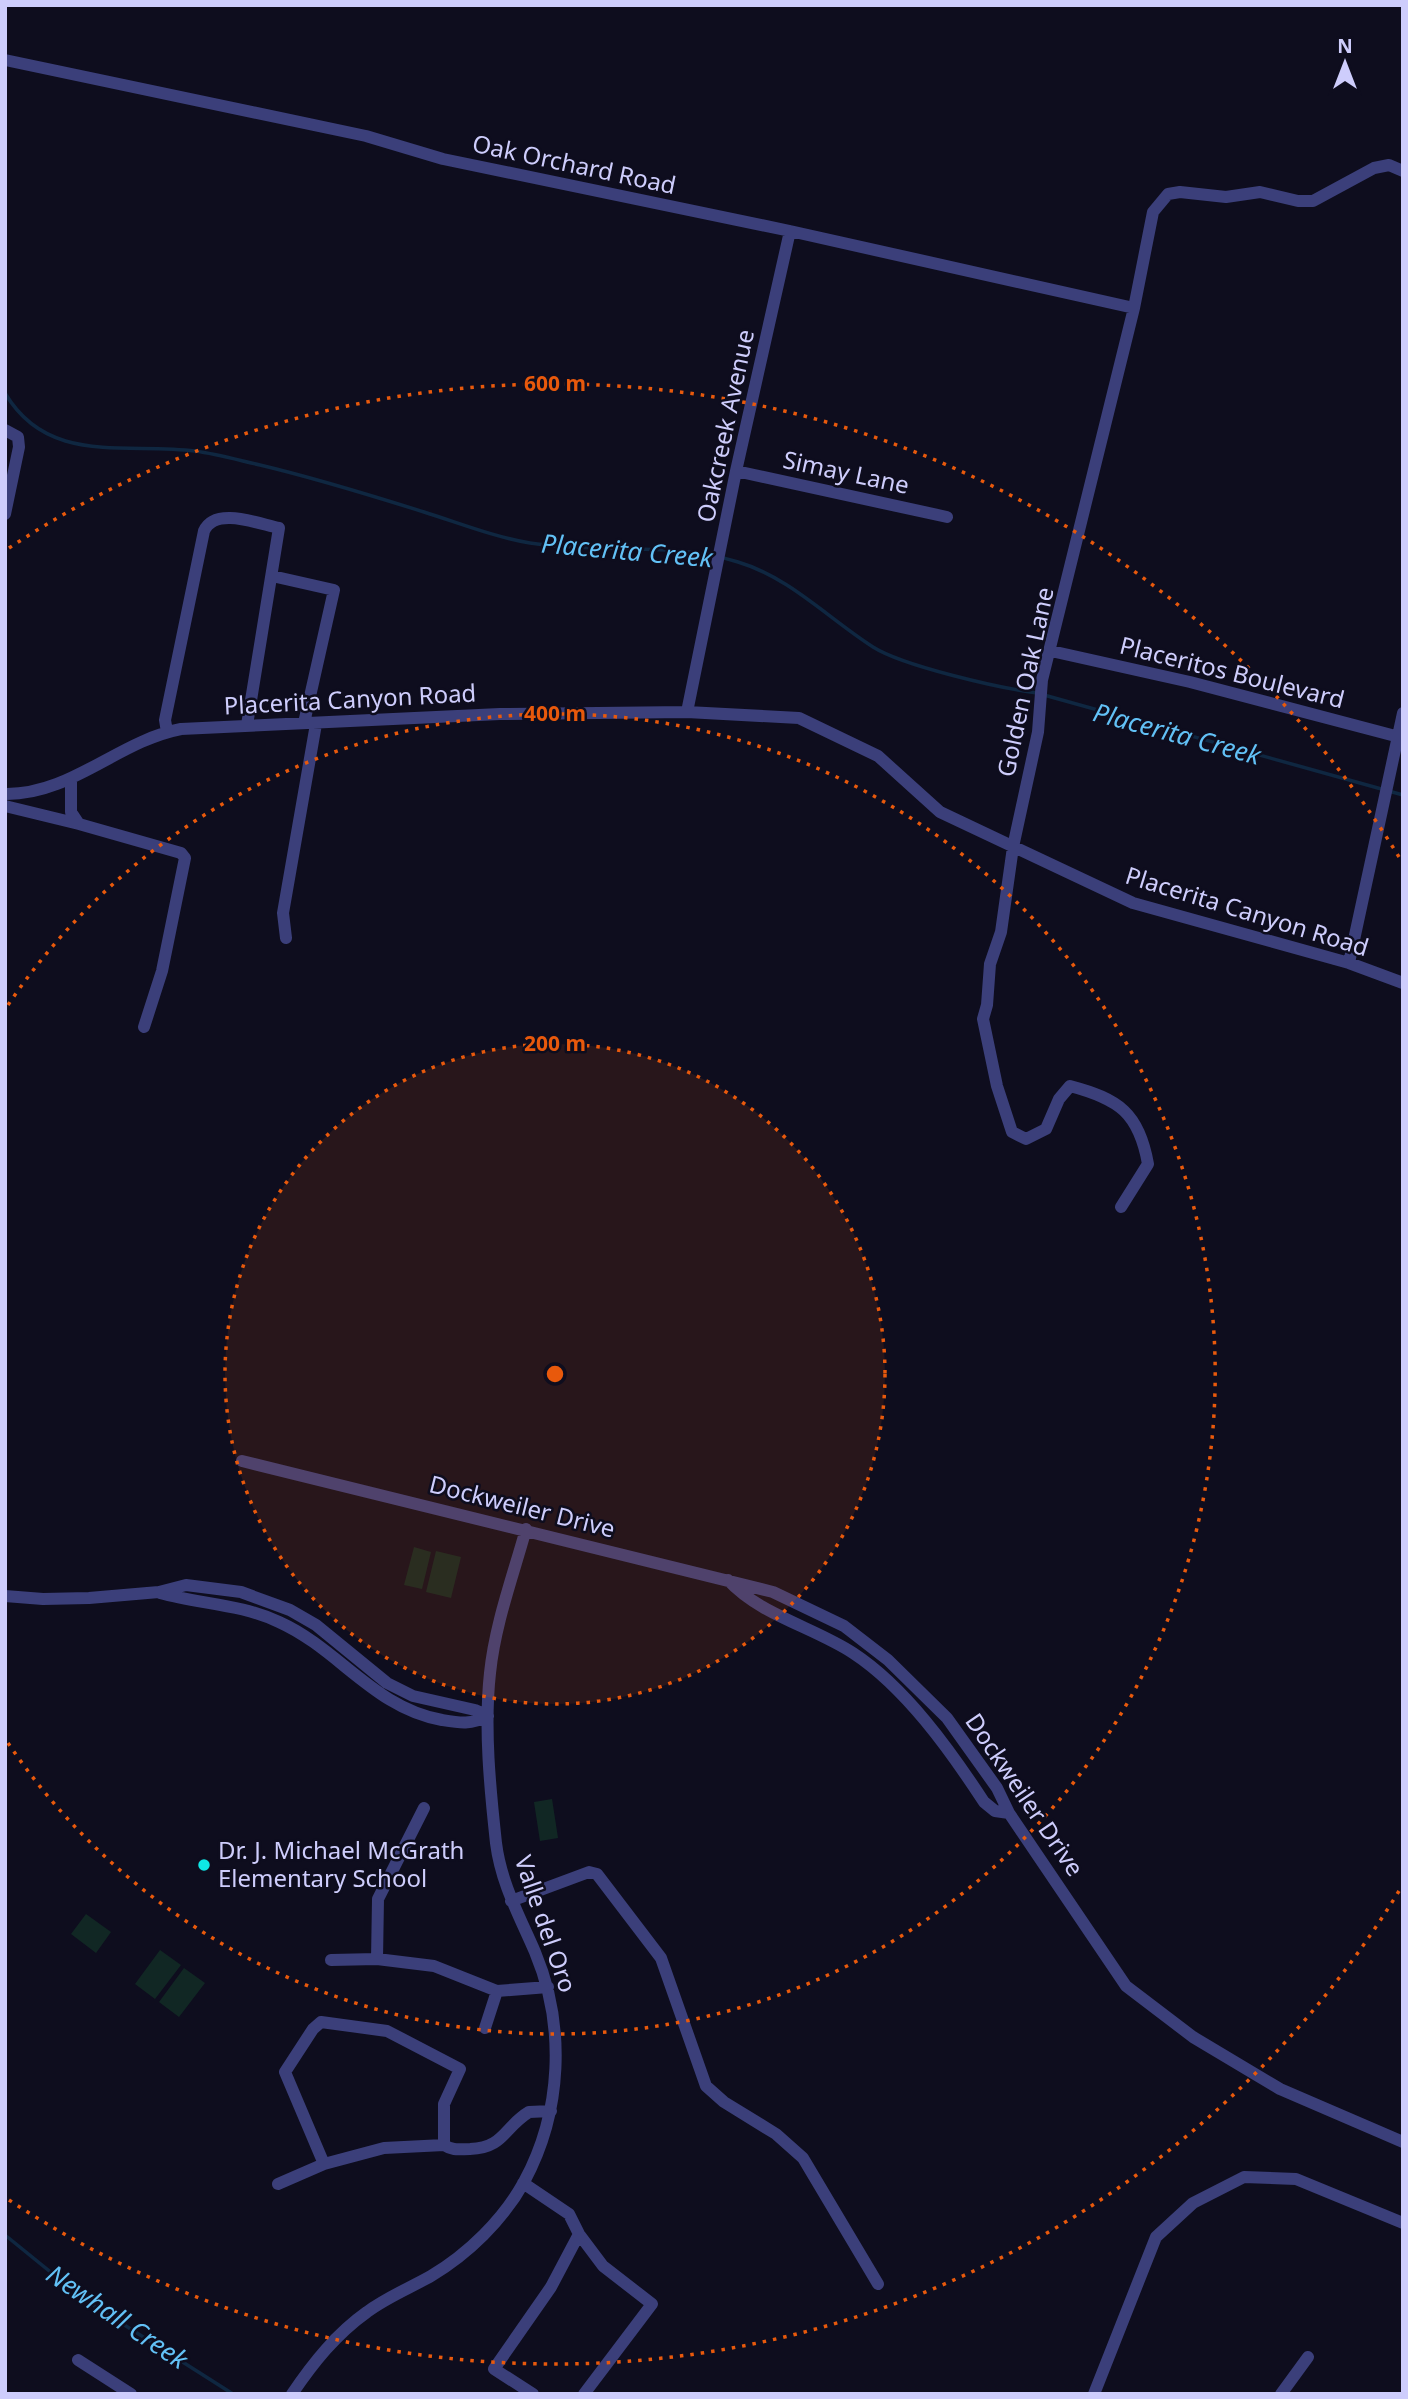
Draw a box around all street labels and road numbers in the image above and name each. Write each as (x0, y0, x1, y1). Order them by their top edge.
street label: Oak Orchard Road (469, 126, 679, 201)
street label: Oakcreek Avenue (688, 326, 761, 525)
street label: Simay Lane (780, 442, 912, 501)
street label: Golden Oak Lane (988, 584, 1061, 780)
street label: Placeritos Boulevard (1117, 628, 1348, 715)
street label: Placerita Canyon Road (223, 675, 477, 722)
street label: Placerita Canyon Road (1122, 858, 1373, 963)
street label: Dockweiler Drive (426, 1467, 619, 1545)
street label: Dockweiler Drive (958, 1706, 1092, 1882)
street label: Valle del Oro (508, 1851, 585, 1996)

